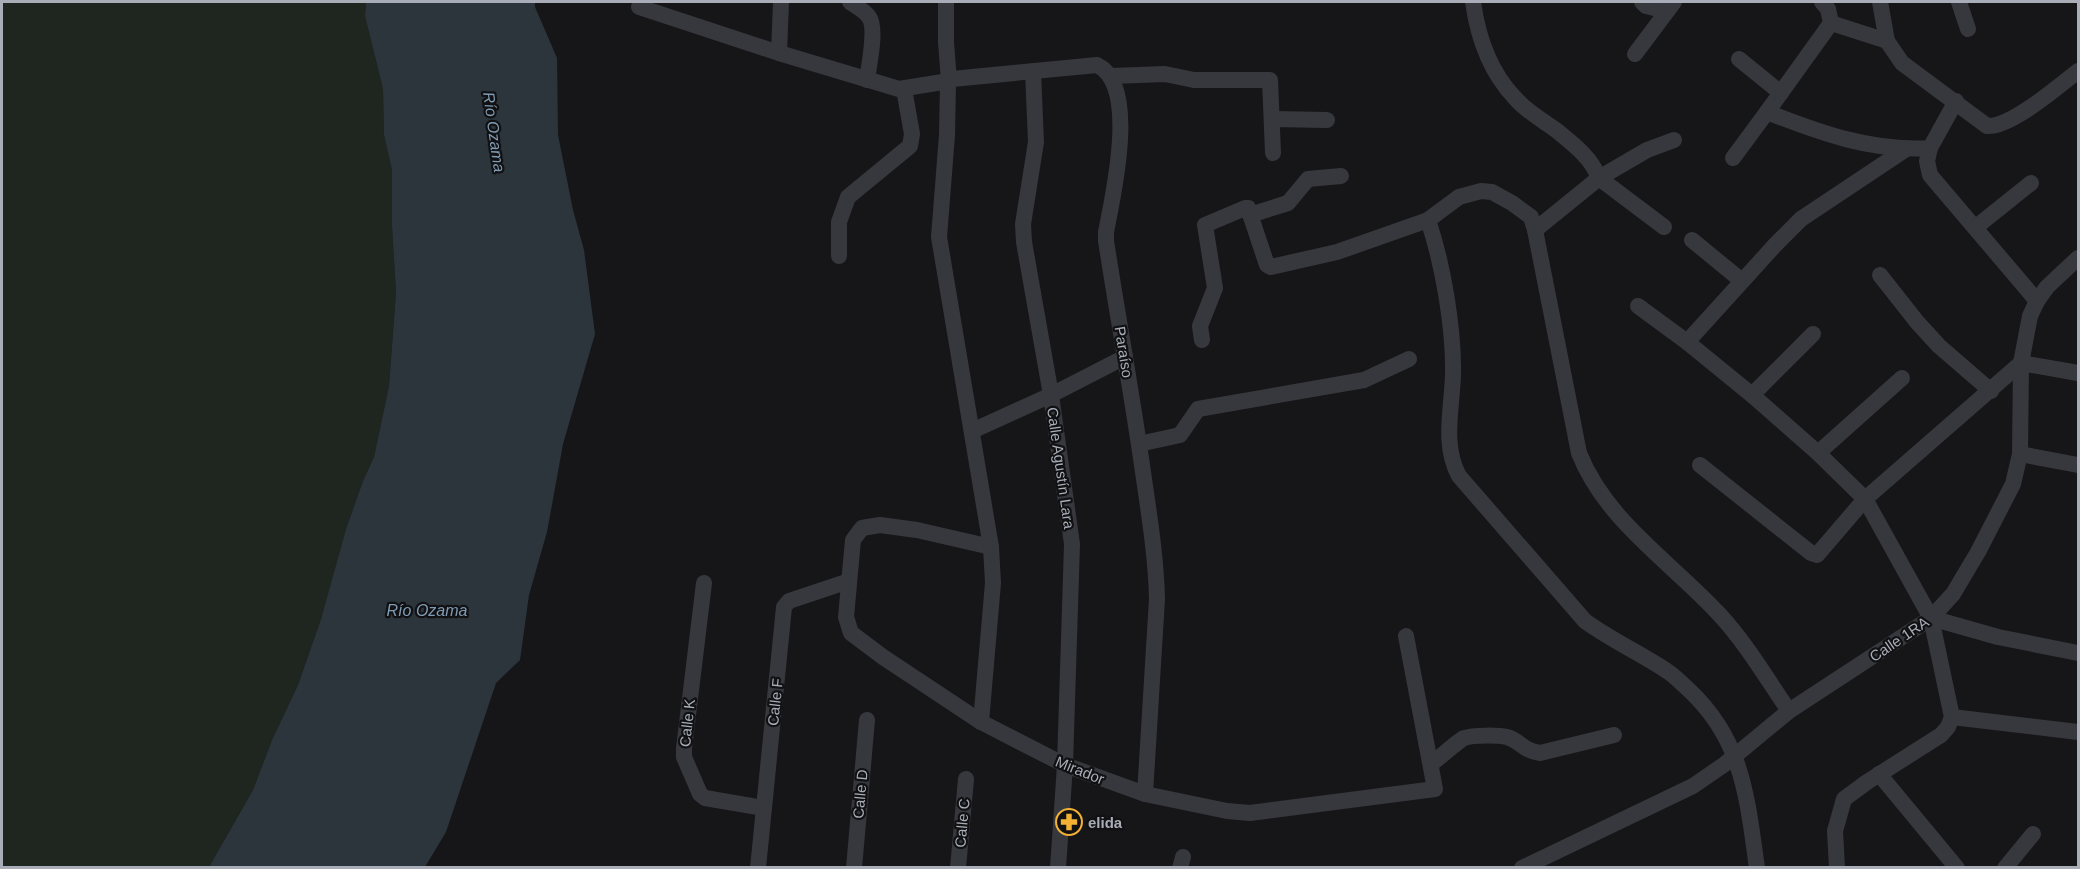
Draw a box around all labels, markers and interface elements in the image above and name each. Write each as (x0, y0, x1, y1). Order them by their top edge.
water label: Río Ozama (480, 91, 508, 173)
street label: Paraíso (1112, 325, 1136, 379)
street label: Calle Agustín Lara (1044, 406, 1078, 531)
water label: Río Ozama (387, 602, 468, 619)
street label: Calle 1RA (1866, 613, 1932, 665)
street label: Calle F (764, 677, 786, 727)
street label: Calle K (676, 698, 698, 748)
street label: Mirador (1053, 753, 1107, 787)
street label: Calle D (849, 769, 871, 819)
street label: Calle C (951, 798, 973, 848)
pharmacy icon: elida (1054, 807, 1084, 837)
place label: elida (1088, 814, 1123, 831)

